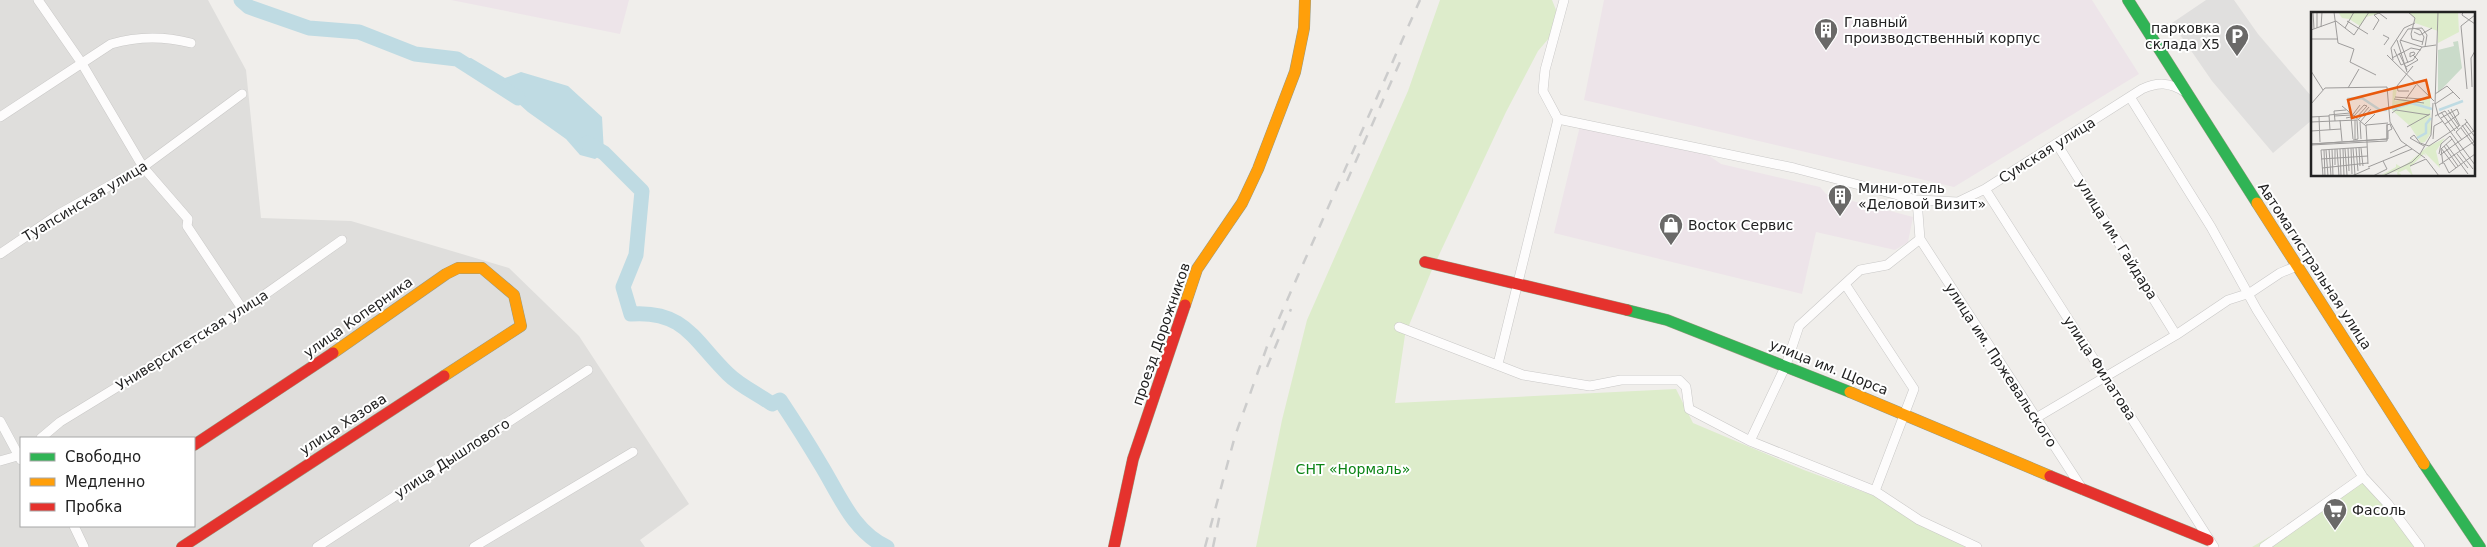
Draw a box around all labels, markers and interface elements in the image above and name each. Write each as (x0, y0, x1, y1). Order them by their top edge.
inset map (2311, 12, 2474, 176)
place label: Главный производственный корпус (1844, 14, 2040, 46)
building icon: Главный производственный корпус (1813, 17, 1839, 51)
place label: парковка склада X5 (2145, 20, 2220, 52)
parking icon: парковка склада X5 (2224, 23, 2250, 57)
street label: Сумская улица (1996, 114, 2098, 186)
street label: Туапсинская улица (19, 157, 150, 245)
street label: улица им. Гайдара (2073, 176, 2161, 302)
place label: Мини-отель «Деловой Визит» (1858, 180, 1986, 212)
street label: Автомагистральная улица (2255, 180, 2375, 352)
building icon: Мини-отель «Деловой Визит» (1827, 183, 1853, 217)
shop icon: Восtок Сервис (1658, 212, 1684, 246)
place label: Восtок Сервис (1688, 217, 1793, 233)
street label: проезд Дорожников (1129, 261, 1193, 407)
street label: улица Коперника (300, 273, 416, 361)
street label: улица им. Пржевальского (1942, 280, 2060, 450)
street label: Университетская улица (113, 286, 271, 394)
street label: улица Филатова (2060, 313, 2140, 423)
street label: улица им. Щорса (1767, 336, 1891, 398)
street label: улица Хазова (297, 390, 389, 458)
street label: улица Дышлового (391, 415, 513, 501)
legend (20, 437, 195, 527)
text: Свободно (65, 448, 141, 466)
park label: СНТ «Нормаль» (1296, 461, 1410, 477)
text: Медленно (65, 473, 145, 491)
supermarket icon: Фасоль (2322, 497, 2348, 531)
text: Пробка (65, 498, 122, 516)
place label: Фасоль (2352, 502, 2406, 518)

